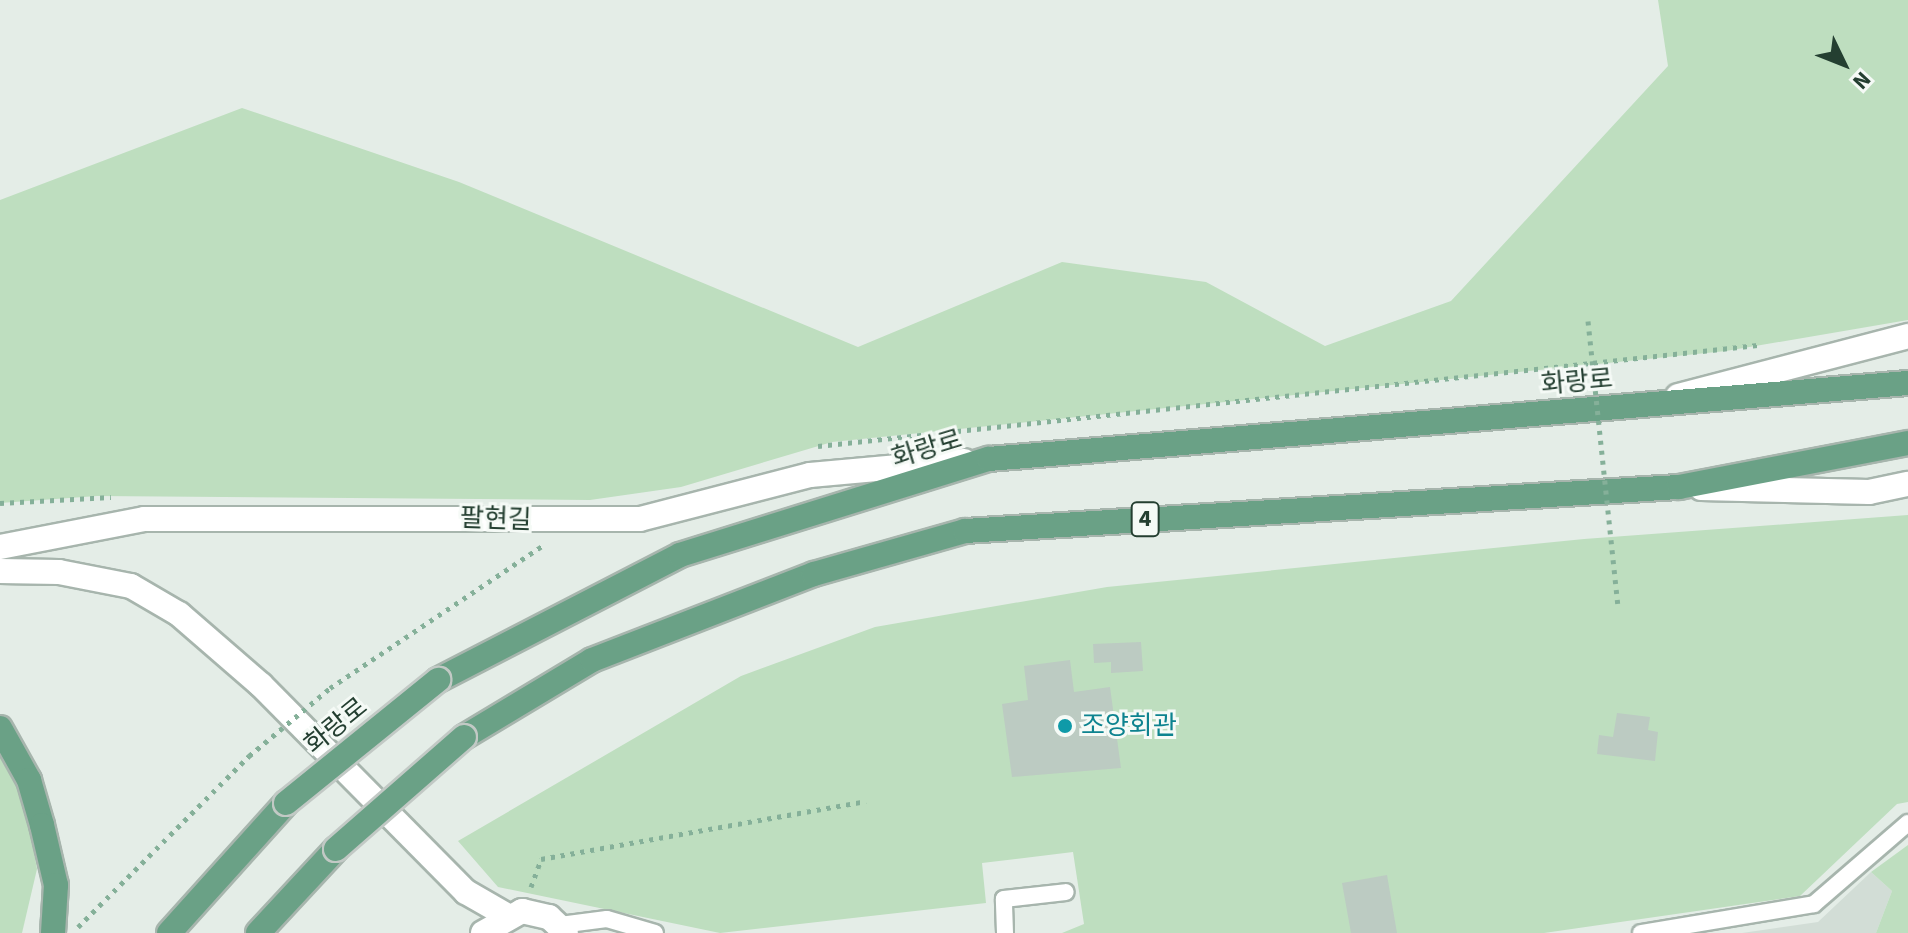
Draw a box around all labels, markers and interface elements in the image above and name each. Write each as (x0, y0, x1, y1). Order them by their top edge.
north arrow (1804, 24, 1884, 104)
text: N (1845, 64, 1878, 97)
street label: 화랑로 (1540, 363, 1614, 401)
street label: 화랑로 (888, 424, 966, 474)
road number: 4 (1129, 499, 1161, 539)
street label: 팔현길 (460, 502, 532, 536)
street label: 화랑로 (298, 691, 374, 761)
place label: 조양회관 (1081, 710, 1177, 742)
marker: 조양회관 (1056, 717, 1074, 735)

